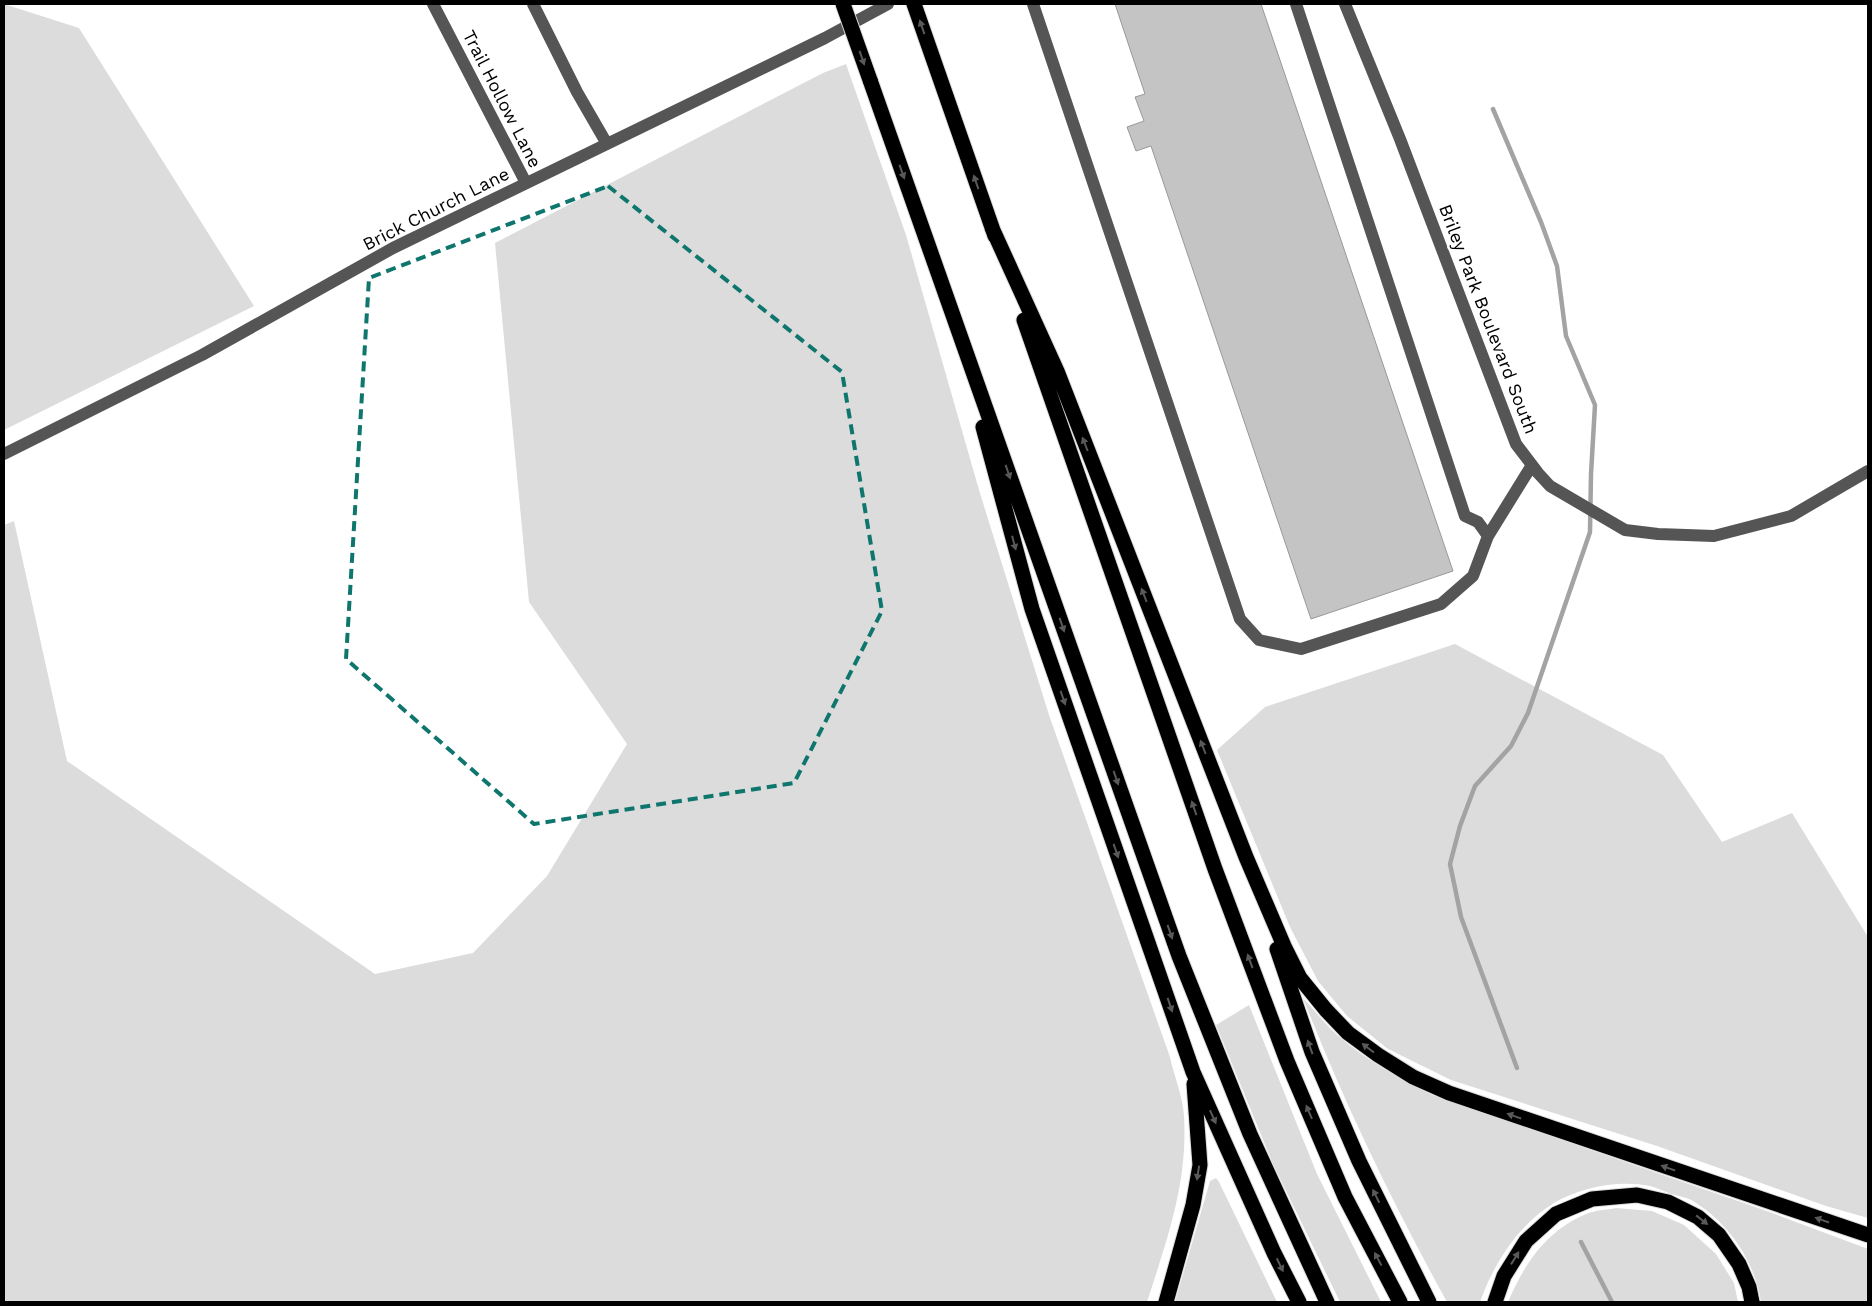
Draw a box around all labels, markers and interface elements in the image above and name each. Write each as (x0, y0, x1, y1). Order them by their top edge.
one-way arrow (918, 19, 926, 34)
street label: Trail Hollow Lane (459, 27, 546, 171)
one-way arrow (859, 51, 866, 66)
street label: Brick Church Lane (359, 163, 512, 255)
one-way arrow (899, 165, 906, 180)
one-way arrow (972, 174, 980, 189)
street label: Briley Park Boulevard South (1435, 201, 1542, 436)
one-way arrow (1081, 436, 1089, 451)
one-way arrow (1005, 464, 1012, 479)
one-way arrow (1010, 535, 1018, 551)
one-way arrow (1140, 588, 1147, 603)
one-way arrow (1058, 618, 1066, 633)
one-way arrow (1059, 691, 1067, 706)
one-way arrow (1199, 739, 1207, 754)
one-way arrow (1112, 771, 1120, 786)
one-way arrow (1190, 800, 1198, 815)
one-way arrow (1113, 844, 1120, 859)
one-way arrow (1167, 924, 1174, 939)
one-way arrow (1246, 953, 1253, 968)
one-way arrow (1166, 998, 1174, 1013)
one-way arrow (1306, 1040, 1313, 1055)
one-way arrow (1362, 1042, 1375, 1053)
one-way arrow (1304, 1105, 1312, 1119)
one-way arrow (1210, 1110, 1218, 1124)
one-way arrow (1506, 1112, 1521, 1120)
one-way arrow (1660, 1164, 1675, 1172)
one-way arrow (1194, 1166, 1202, 1182)
one-way arrow (1372, 1189, 1380, 1203)
one-way arrow (1695, 1215, 1708, 1226)
one-way arrow (1814, 1216, 1829, 1224)
one-way arrow (1373, 1252, 1382, 1266)
one-way arrow (1510, 1252, 1520, 1265)
one-way arrow (1276, 1258, 1284, 1272)

